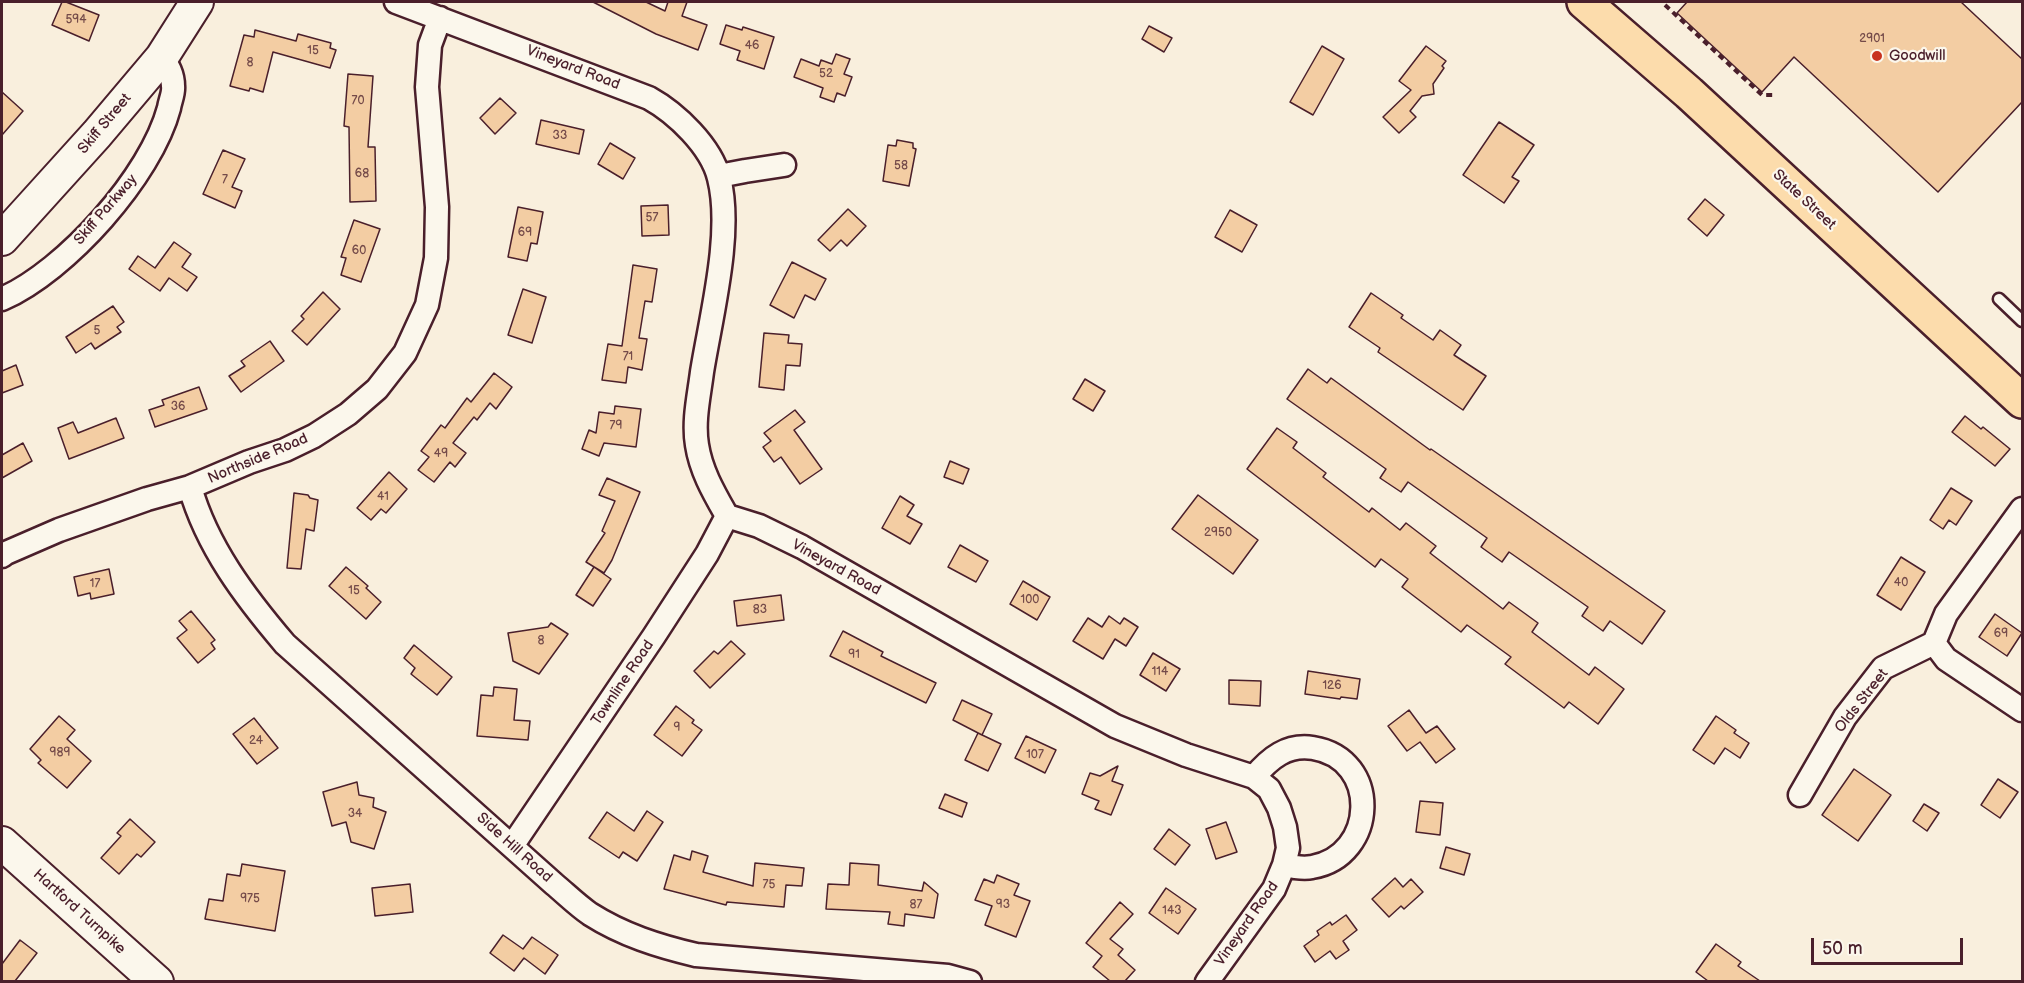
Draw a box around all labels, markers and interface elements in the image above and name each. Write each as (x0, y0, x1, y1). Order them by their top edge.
house number: 594 (65, 13, 87, 27)
house number: 2901 (1859, 32, 1885, 46)
house number: 46 (745, 39, 759, 53)
street label: Vineyard Road (524, 42, 622, 94)
house number: 15 (307, 44, 319, 58)
place label: Goodwill (1889, 47, 1946, 65)
marker: Goodwill (1870, 49, 1884, 63)
house number: 8 (247, 56, 253, 70)
house number: 52 (819, 67, 833, 81)
street label: Skiff Street (75, 90, 135, 158)
house number: 70 (352, 94, 364, 108)
house number: 33 (553, 129, 567, 143)
house number: 58 (894, 159, 908, 173)
street label: State Street (1769, 166, 1839, 234)
house number: 68 (355, 167, 369, 181)
street label: Skiff Parkway (71, 171, 141, 249)
house number: 7 (222, 173, 228, 187)
house number: 57 (646, 211, 658, 225)
house number: 69 (518, 226, 532, 240)
house number: 60 (352, 244, 366, 258)
house number: 5 (94, 324, 100, 338)
house number: 71 (623, 350, 633, 364)
house number: 36 (171, 400, 185, 414)
house number: 79 (610, 419, 622, 433)
street label: Northside Road (205, 430, 311, 488)
house number: 49 (434, 447, 448, 461)
house number: 41 (377, 490, 389, 504)
house number: 2950 (1204, 526, 1232, 540)
street label: Vineyard Road (788, 536, 884, 600)
house number: 40 (1894, 576, 1908, 590)
house number: 17 (90, 577, 100, 591)
house number: 15 (348, 584, 360, 598)
house number: 100 (1021, 593, 1039, 607)
house number: 83 (753, 603, 767, 617)
house number: 69 (1994, 627, 2008, 641)
house number: 8 (538, 634, 544, 648)
street label: Townline Road (588, 637, 658, 729)
house number: 91 (848, 648, 860, 662)
house number: 114 (1152, 665, 1168, 679)
street label: Olds Street (1832, 666, 1892, 736)
house number: 126 (1322, 679, 1342, 693)
house number: 9 (674, 721, 680, 735)
house number: 24 (249, 734, 263, 748)
house number: 989 (50, 746, 70, 760)
house number: 107 (1026, 748, 1044, 762)
house number: 34 (348, 807, 362, 821)
street label: Side Hill Road (472, 809, 556, 887)
street label: Hartford Turnpike (29, 866, 129, 958)
house number: 75 (763, 878, 775, 892)
street label: Vineyard Road (1211, 878, 1283, 970)
house number: 975 (240, 892, 260, 906)
house number: 87 (910, 898, 922, 912)
house number: 93 (996, 898, 1010, 912)
house number: 143 (1162, 904, 1182, 918)
scale bar (1814, 926, 1966, 964)
text: 50 m (1822, 938, 1863, 959)

